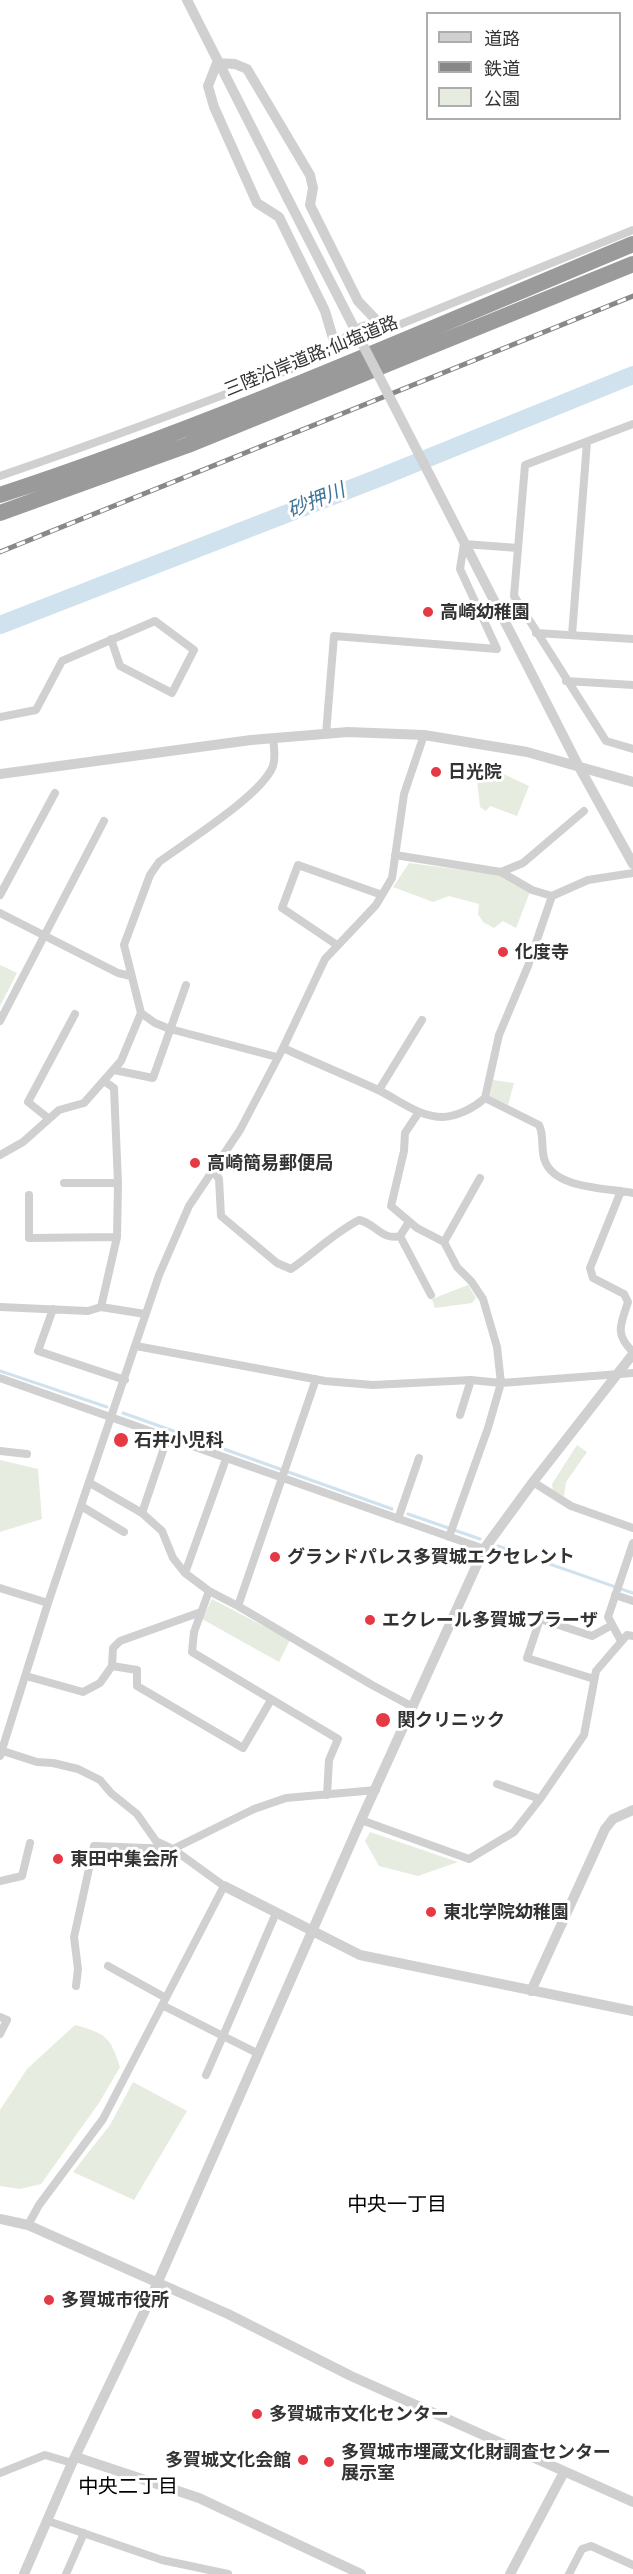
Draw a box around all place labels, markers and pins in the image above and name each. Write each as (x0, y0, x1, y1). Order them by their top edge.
place label: 高崎幼稚園 (440, 601, 530, 623)
marker: 高崎幼稚園 (421, 605, 435, 619)
place label: 日光院 (448, 761, 502, 783)
marker: 日光院 (429, 765, 443, 779)
place label: 化度寺 (515, 941, 569, 963)
marker: 化度寺 (496, 945, 510, 959)
place label: 高崎簡易郵便局 (207, 1152, 333, 1174)
marker: 高崎簡易郵便局 (188, 1156, 202, 1170)
place label: 石井小児科 (134, 1429, 224, 1451)
marker: 石井小児科 (112, 1431, 130, 1449)
place label: グランドパレス多賀城エクセレント (287, 1546, 575, 1568)
marker: グランドパレス多賀城エクセレント (268, 1550, 282, 1564)
place label: エクレール多賀城プラーザ (382, 1609, 598, 1631)
marker: エクレール多賀城プラーザ (363, 1613, 377, 1627)
place label: 関クリニック (397, 1709, 505, 1731)
marker: 関クリニック (374, 1711, 392, 1729)
place label: 東田中集会所 (70, 1848, 178, 1870)
marker: 東田中集会所 (51, 1852, 65, 1866)
place label: 東北学院幼稚園 (443, 1901, 569, 1923)
marker: 東北学院幼稚園 (424, 1905, 438, 1919)
place label: 多賀城市役所 (61, 2289, 169, 2311)
marker: 多賀城市役所 (42, 2293, 56, 2307)
place label: 多賀城市文化センター (269, 2403, 449, 2425)
marker: 多賀城市文化センター (250, 2407, 264, 2421)
place label: 多賀城市埋蔵文化財調査センター 展示室 (341, 2441, 611, 2484)
place label: 多賀城文化会館 (165, 2449, 291, 2471)
marker: 多賀城文化会館 (296, 2453, 310, 2467)
marker: 多賀城市埋蔵文化財調査センター 展示室 (322, 2455, 336, 2469)

